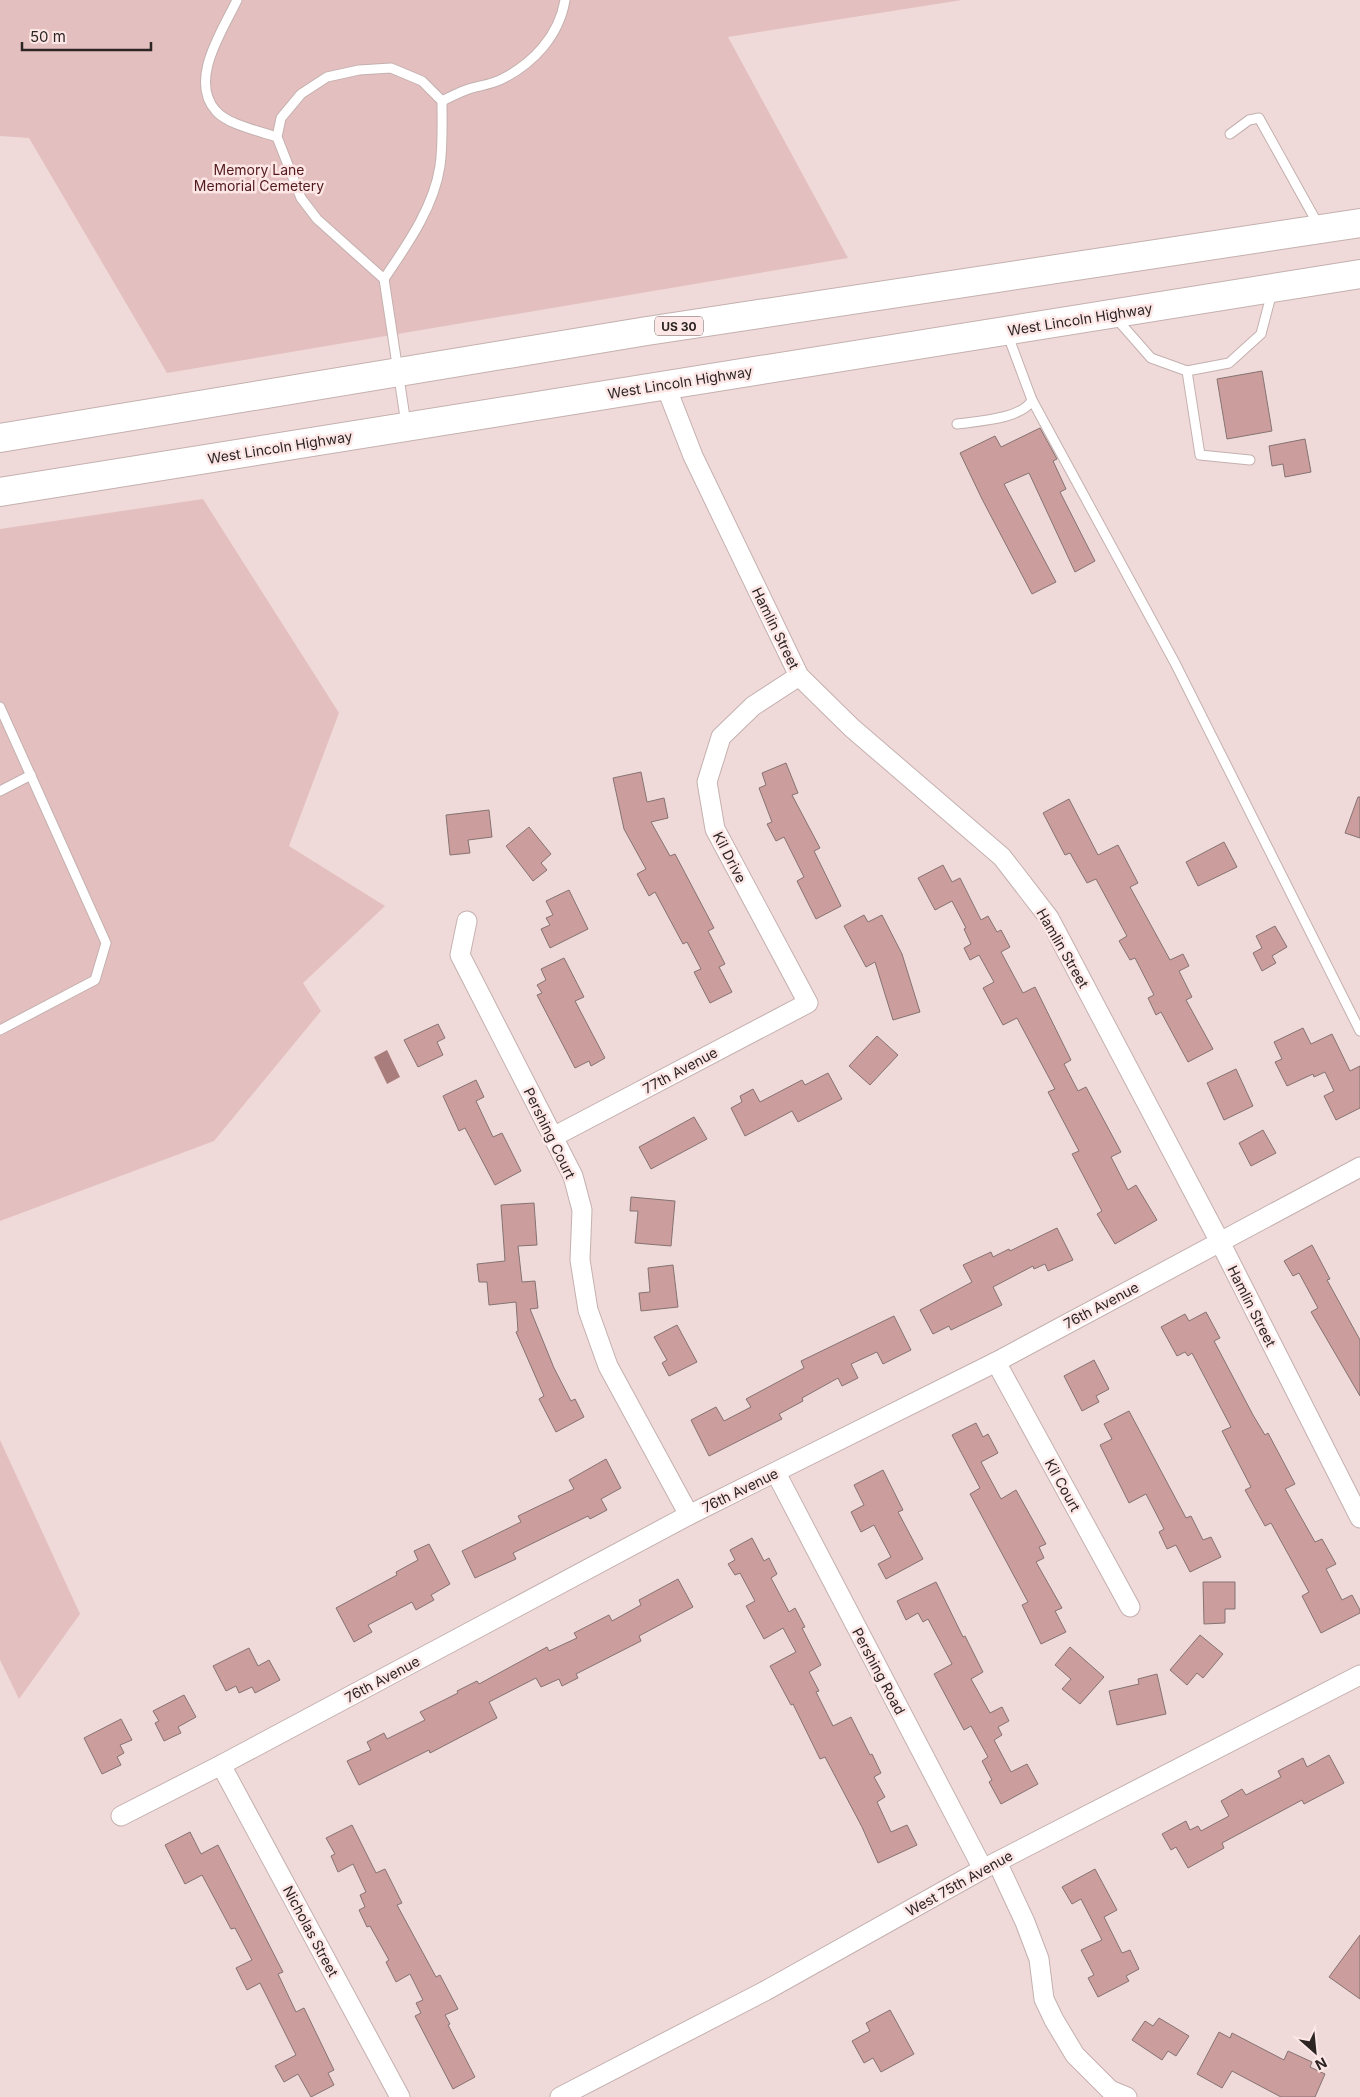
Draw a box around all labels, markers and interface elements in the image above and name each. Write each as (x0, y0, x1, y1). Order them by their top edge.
scale bar (22, 20, 151, 52)
text: 50 m (30, 27, 66, 46)
park label: Memory Lane Memorial Cemetery (194, 161, 324, 194)
street label: West Lincoln Highway (1006, 299, 1154, 339)
road number: US 30 (655, 316, 703, 336)
street label: West Lincoln Highway (606, 362, 754, 402)
street label: West Lincoln Highway (206, 427, 354, 467)
street label: Hamlin Street (749, 584, 803, 672)
street label: Kil Drive (710, 829, 750, 885)
street label: Hamlin Street (1033, 905, 1093, 991)
street label: 77th Avenue (640, 1043, 720, 1097)
street label: Pershing Court (521, 1085, 580, 1182)
street label: Hamlin Street (1224, 1262, 1280, 1350)
street label: 76th Avenue (1061, 1278, 1141, 1332)
street label: Kil Court (1042, 1456, 1085, 1515)
street label: 76th Avenue (699, 1464, 781, 1516)
street label: Pershing Road (849, 1625, 909, 1717)
street label: 76th Avenue (342, 1652, 422, 1706)
street label: West 75th Avenue (903, 1847, 1015, 1919)
street label: Nicholas Street (280, 1883, 342, 1980)
north arrow (1290, 2027, 1340, 2077)
text: N (1313, 2054, 1330, 2074)

